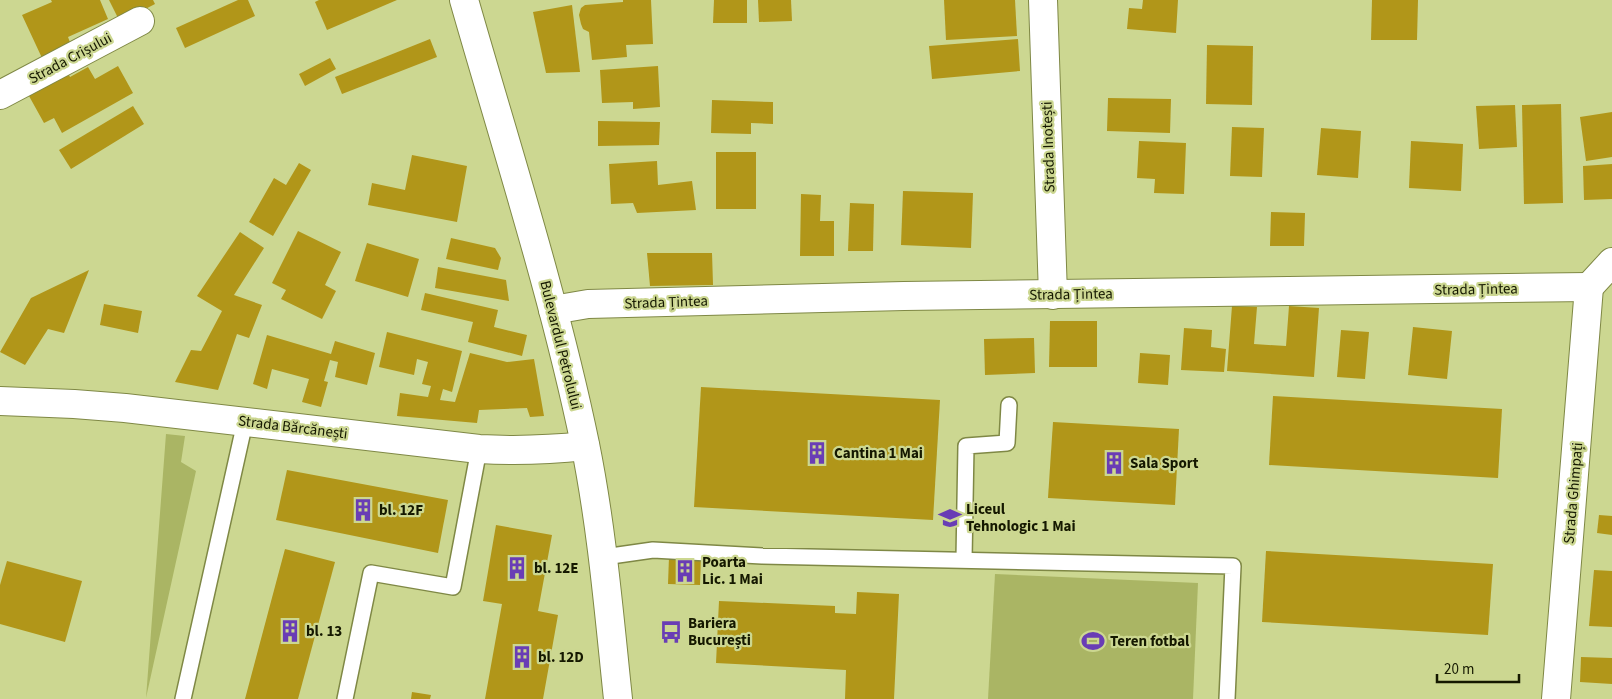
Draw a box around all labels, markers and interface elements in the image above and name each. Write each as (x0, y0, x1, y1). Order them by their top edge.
street label: Strada Crișului (25, 28, 116, 89)
street label: Strada Inotești (1036, 101, 1061, 193)
street label: Bulevardul Petrolului (534, 278, 587, 412)
street label: Strada Țintea (1434, 278, 1518, 301)
street label: Strada Țintea (1029, 283, 1113, 306)
street label: Strada Țintea (624, 291, 708, 314)
street label: Strada Bărcănești (237, 410, 349, 445)
building icon: Cantina 1 Mai (804, 440, 830, 466)
street label: Strada Ghimpați (1559, 441, 1588, 545)
place label: Cantina 1 Mai (834, 443, 923, 464)
building icon: Sala Sport (1101, 450, 1127, 476)
place label: Sala Sport (1130, 453, 1199, 474)
building icon: bl. 12F (350, 497, 376, 523)
place label: Liceul Tehnologic 1 Mai (966, 499, 1076, 537)
place label: bl. 12F (379, 500, 423, 521)
school or university icon: Liceul Tehnologic 1 Mai (937, 505, 963, 531)
place label: Poarta Lic. 1 Mai (702, 552, 763, 590)
building icon: bl. 12E (504, 555, 530, 581)
place label: bl. 12E (534, 558, 578, 579)
building icon: Poarta Lic. 1 Mai (672, 558, 698, 584)
place label: Bariera București (688, 613, 751, 651)
building icon: bl. 13 (277, 618, 303, 644)
bus stop icon: Bariera București (658, 619, 684, 645)
place label: bl. 13 (306, 621, 342, 642)
sports icon: Teren fotbal (1080, 628, 1106, 654)
place label: Teren fotbal (1110, 631, 1190, 652)
building icon: bl. 12D (509, 644, 535, 670)
place label: bl. 12D (538, 647, 584, 668)
scale bar (1437, 652, 1520, 684)
text: 20 m (1444, 659, 1474, 680)

